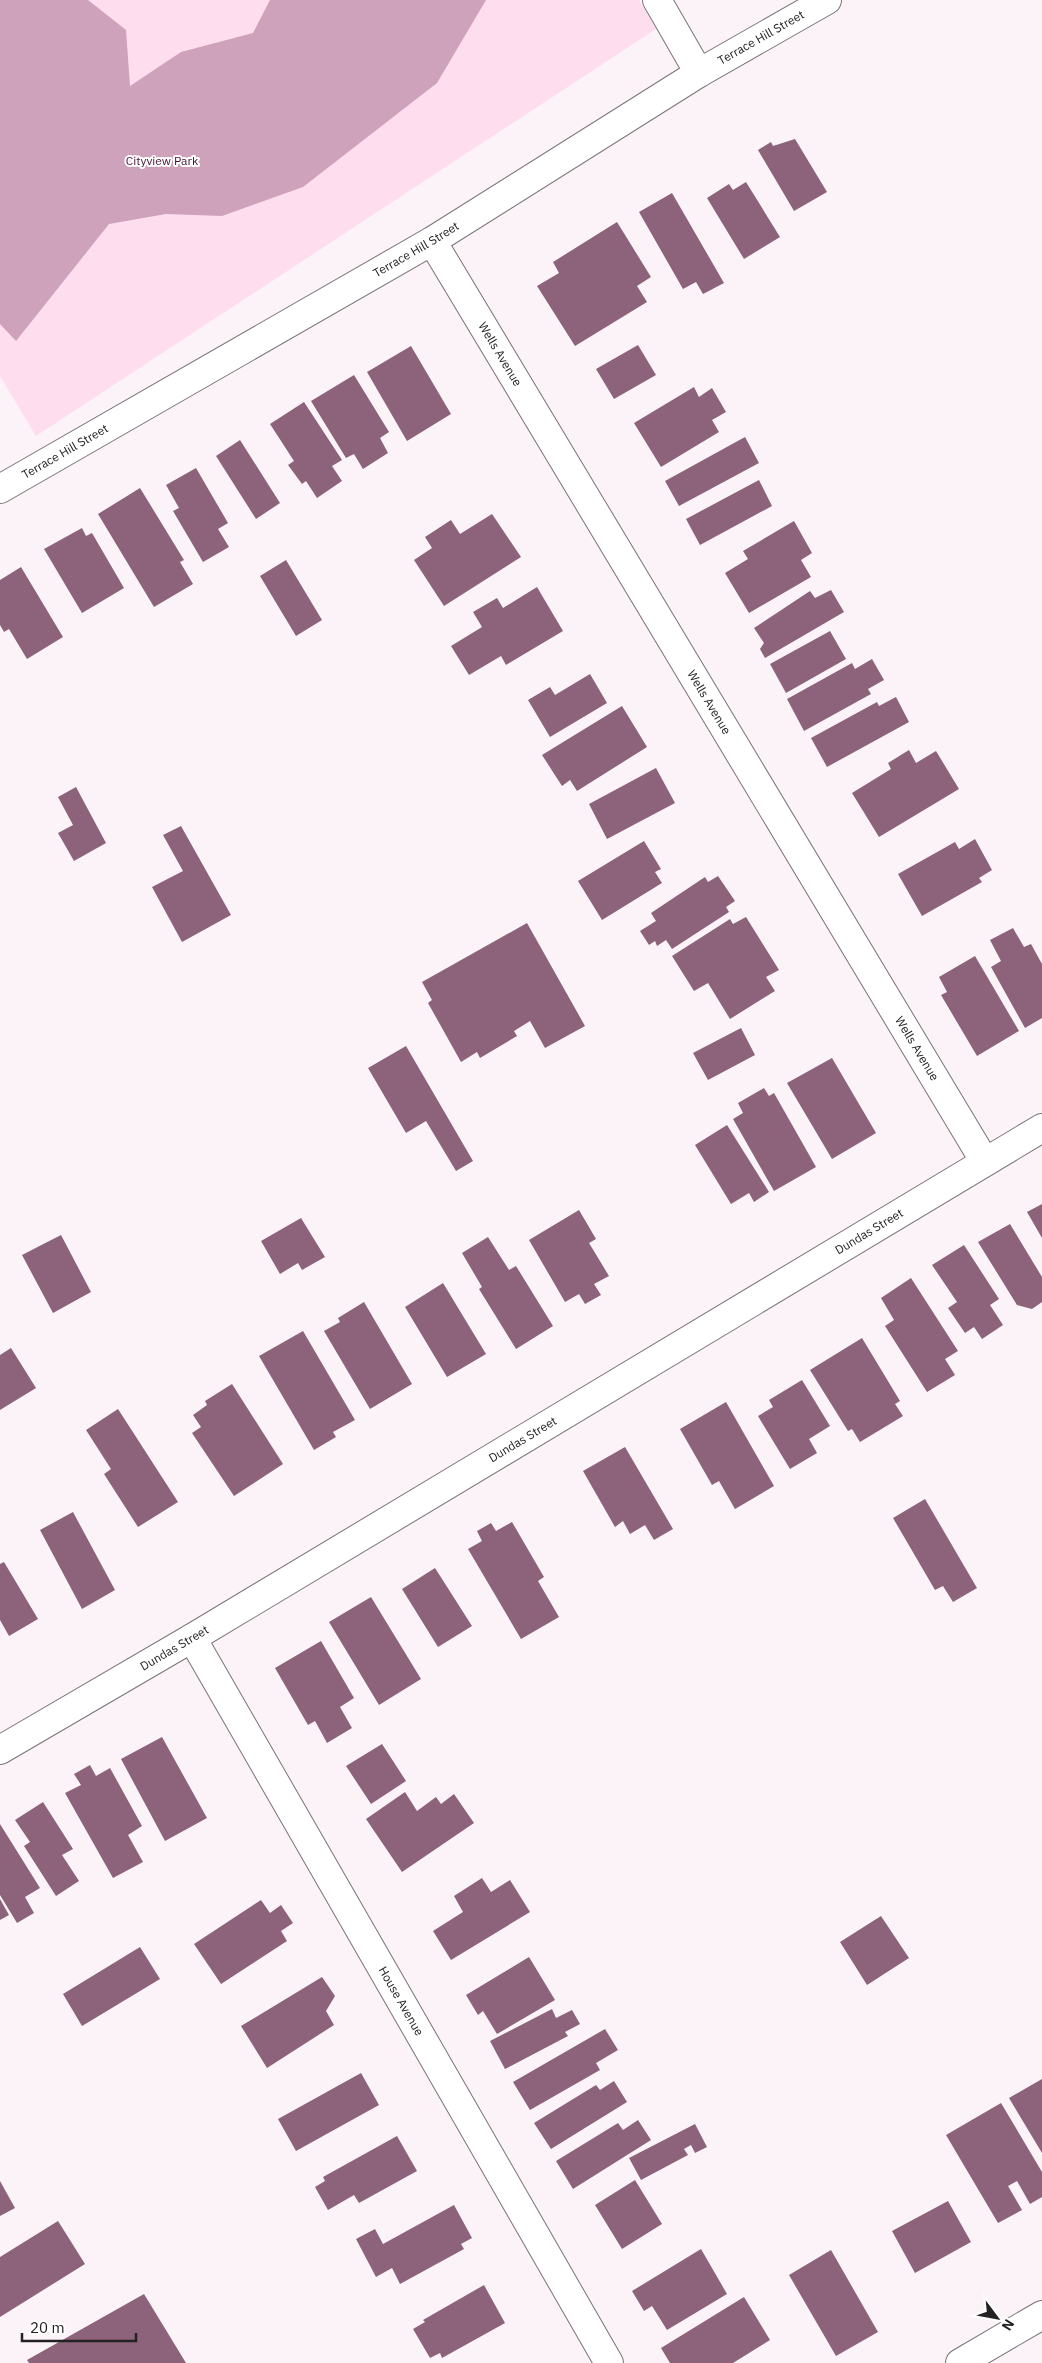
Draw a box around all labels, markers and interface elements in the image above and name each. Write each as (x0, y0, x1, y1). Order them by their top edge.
street label: Terrace Hill Street (715, 7, 807, 68)
park label: Cityview Park (126, 153, 199, 168)
street label: Terrace Hill Street (370, 218, 461, 280)
street label: Wells Avenue (475, 319, 526, 389)
street label: Terrace Hill Street (19, 421, 111, 482)
street label: Wells Avenue (684, 667, 735, 737)
street label: Wells Avenue (892, 1013, 943, 1084)
street label: Dundas Street (832, 1205, 906, 1257)
street label: Dundas Street (486, 1413, 559, 1465)
street label: Dundas Street (137, 1622, 211, 1674)
street label: House Avenue (376, 1964, 427, 2039)
north arrow (972, 2293, 1022, 2343)
scale bar (22, 2310, 136, 2342)
text: N (998, 2316, 1018, 2334)
text: 20 m (30, 2318, 65, 2337)

